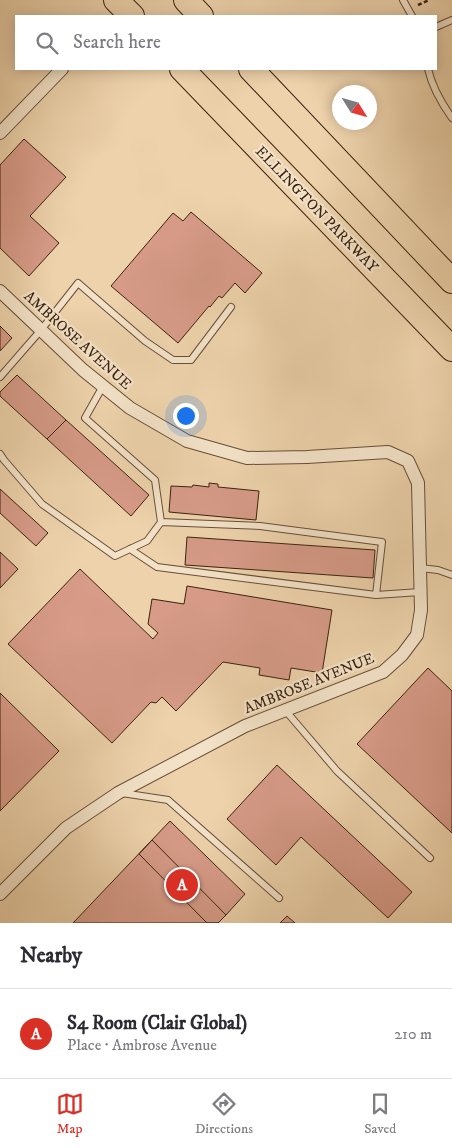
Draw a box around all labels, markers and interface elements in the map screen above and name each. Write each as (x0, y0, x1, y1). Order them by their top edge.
search box (15, 15, 437, 70)
icon: search (33, 29, 61, 57)
text: Search here (73, 31, 161, 54)
north arrow (332, 85, 377, 130)
street label: ELLINGTON PARKWAY (251, 142, 382, 277)
street label: AMBROSE AVENUE (20, 287, 136, 394)
your location (173, 403, 199, 429)
street label: AMBROSE AVENUE (241, 649, 377, 718)
pin: A (166, 866, 198, 904)
text: Nearby (20, 943, 82, 969)
text: S4 Room (Clair Global) (67, 1012, 247, 1035)
text: A (31, 1024, 41, 1044)
text: 210 m (394, 1024, 432, 1044)
text: Place · Ambrose Avenue (67, 1035, 217, 1055)
tab: Map (56, 1090, 84, 1138)
tab: Directions (195, 1090, 253, 1138)
tab: Saved (364, 1090, 396, 1138)

